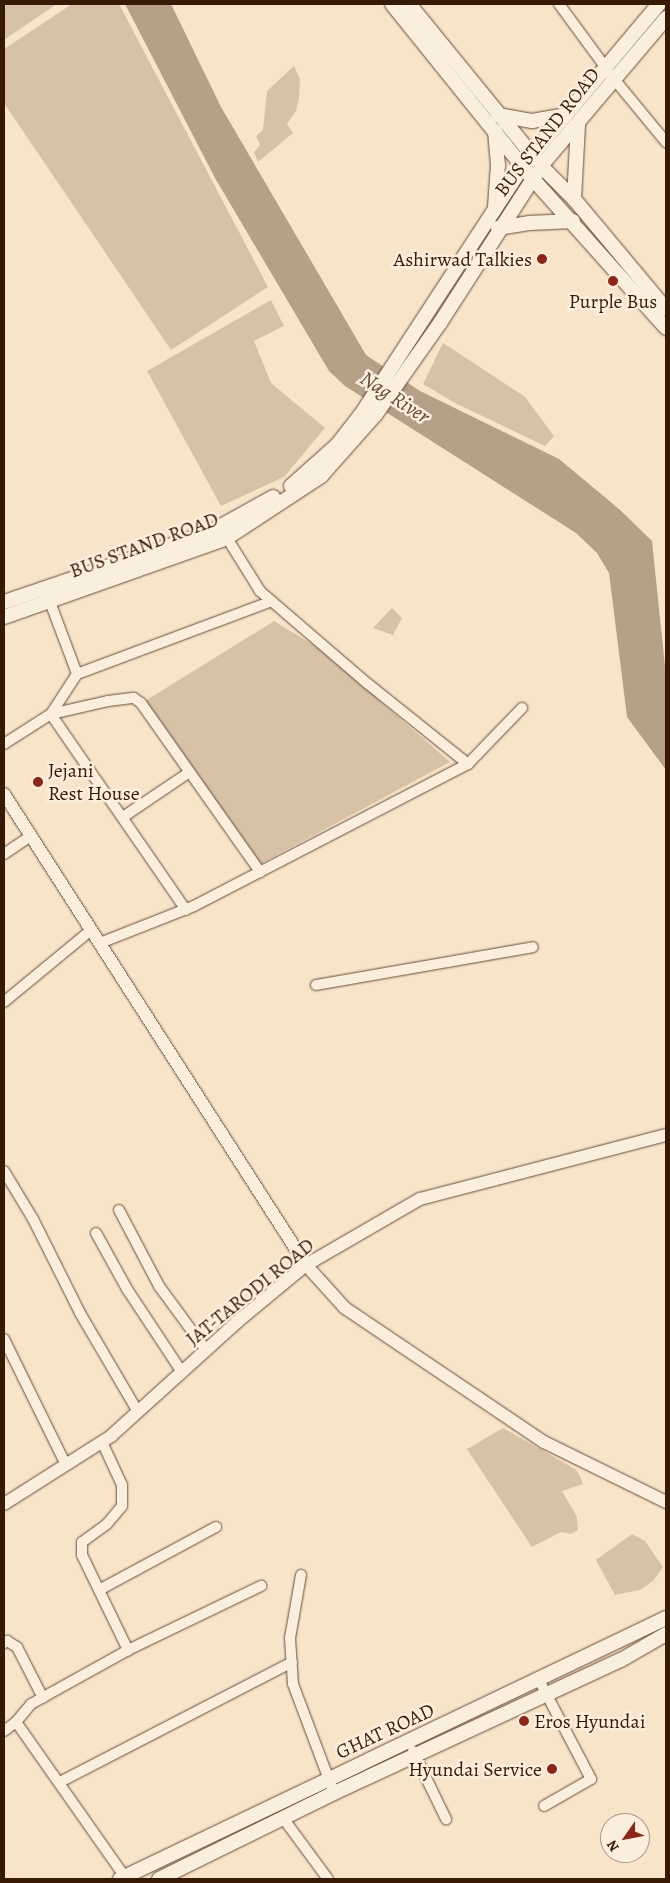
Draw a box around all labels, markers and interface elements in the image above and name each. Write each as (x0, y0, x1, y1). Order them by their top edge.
street label: BUS STAND ROAD (489, 63, 605, 201)
place label: Ashirwad Talkies (394, 247, 532, 271)
marker: Ashirwad Talkies (536, 253, 548, 265)
marker: Purple Bus (607, 275, 619, 287)
place label: Purple Bus (569, 289, 657, 313)
water label: Nag River (356, 365, 434, 429)
street label: BUS STAND ROAD (66, 507, 222, 583)
place label: Jejani Rest House (48, 758, 140, 805)
marker: Jejani Rest House (32, 776, 44, 788)
street label: JAT-TARODI ROAD (181, 1233, 319, 1351)
street label: GHAT ROAD (332, 1698, 438, 1764)
place label: Eros Hyundai (534, 1709, 646, 1733)
marker: Eros Hyundai (518, 1715, 530, 1727)
place label: Hyundai Service (408, 1757, 542, 1781)
marker: Hyundai Service (546, 1763, 558, 1775)
north arrow (600, 1813, 650, 1863)
text: N (602, 1836, 624, 1855)

